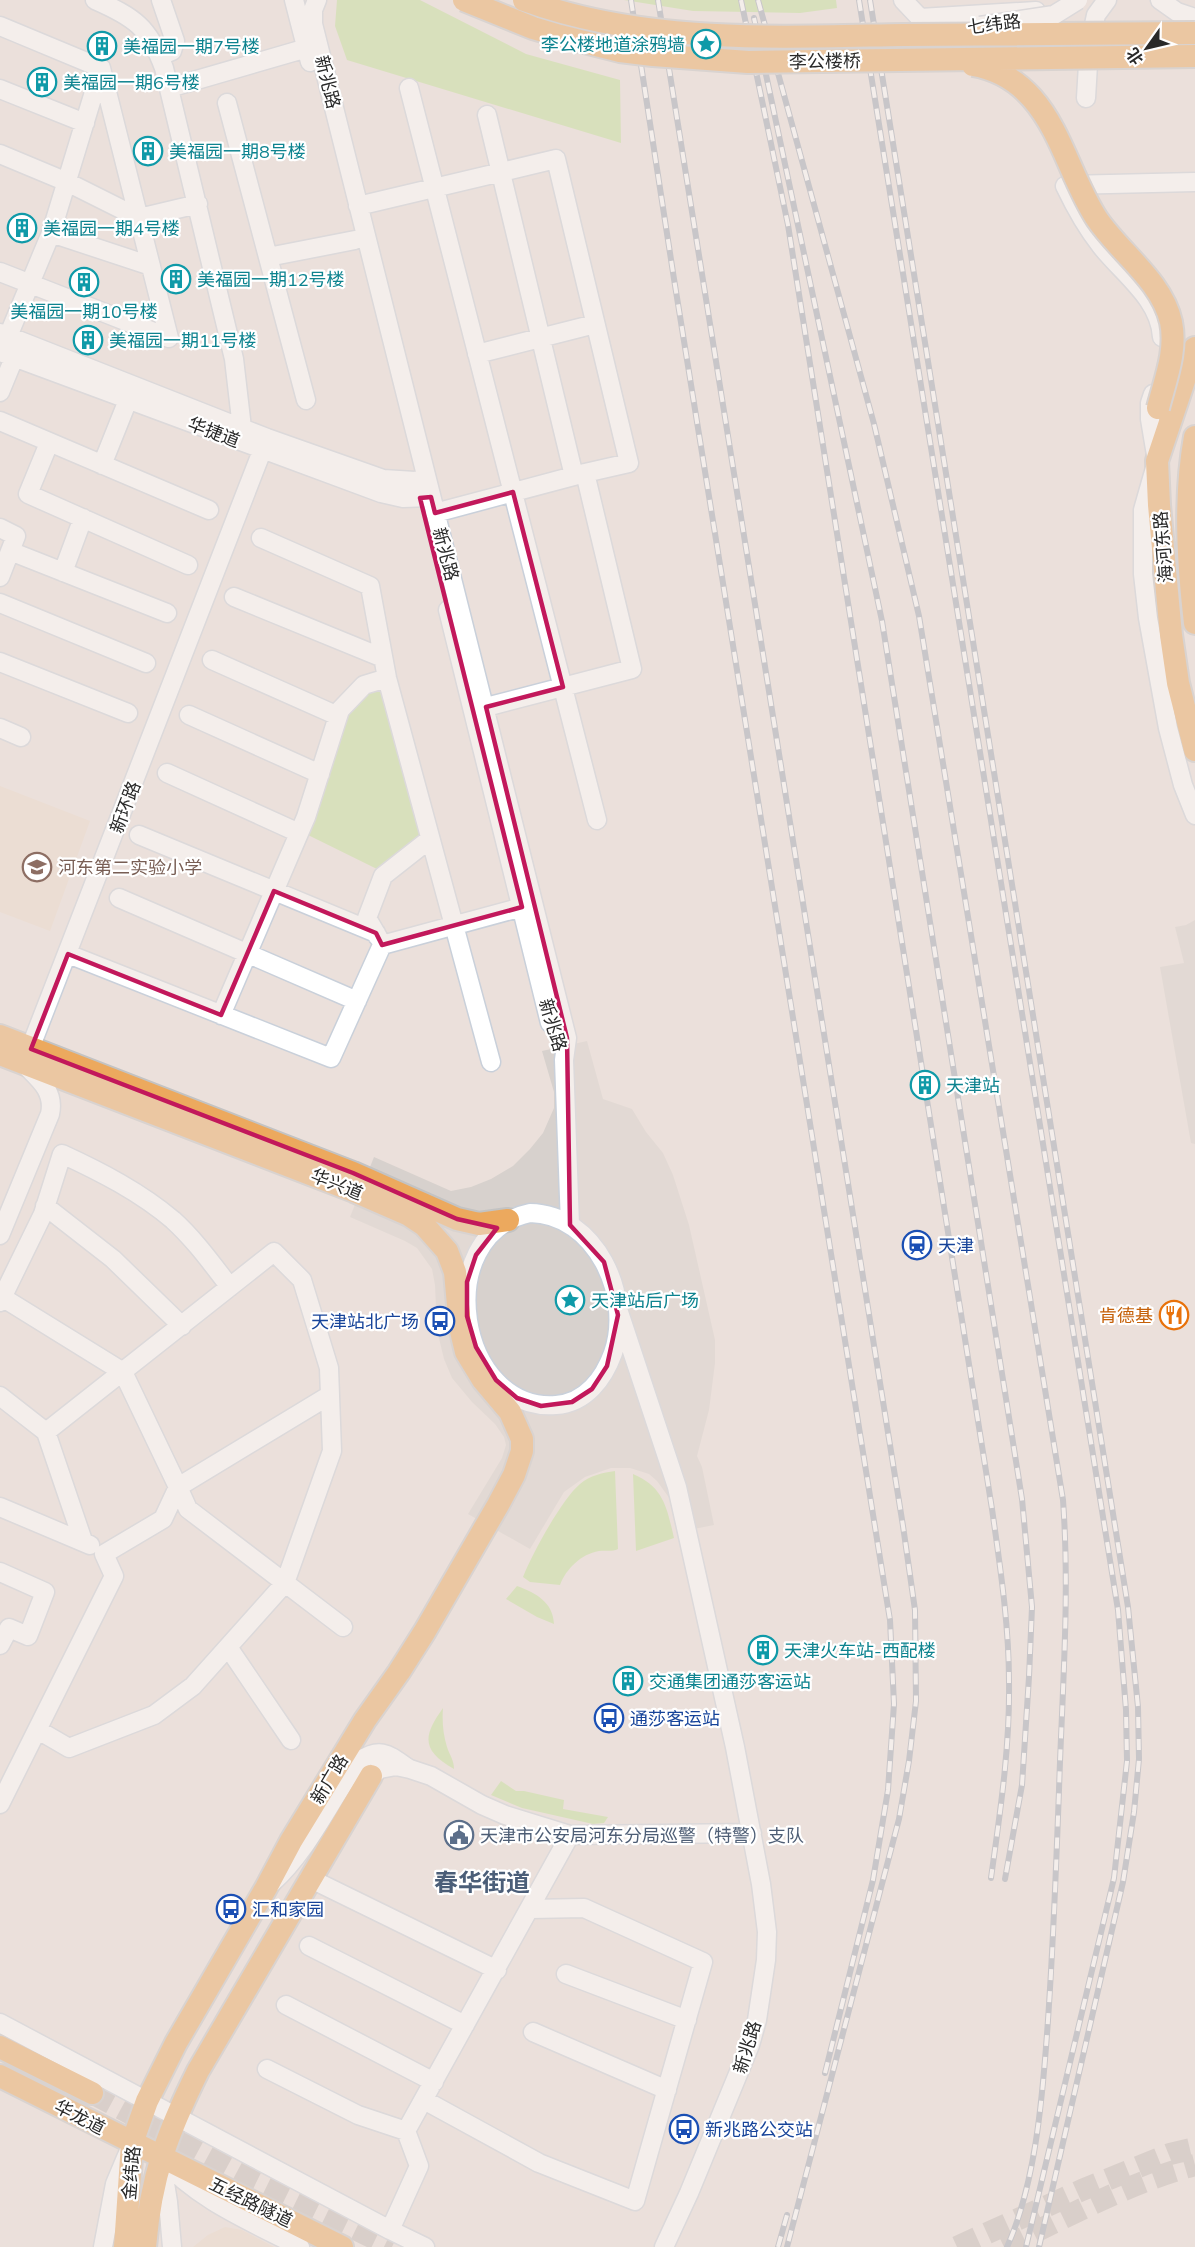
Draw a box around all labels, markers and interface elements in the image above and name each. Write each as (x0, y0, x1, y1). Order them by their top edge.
street label: 七纬路 (966, 9, 1022, 39)
north arrow (1117, 18, 1177, 78)
place icon: 李公楼地道涂鸦墙 (690, 28, 722, 60)
building icon: 美福园一期7号楼 (86, 30, 118, 62)
place label: 李公楼地道涂鸦墙 (541, 33, 685, 56)
place label: 美福园一期7号楼 (123, 35, 260, 58)
text: 北 (1122, 44, 1147, 69)
street label: 李公楼桥 (789, 49, 861, 73)
street label: 新兆路 (310, 53, 346, 111)
building icon: 美福园一期6号楼 (26, 66, 58, 98)
place label: 美福园一期6号楼 (63, 71, 200, 94)
building icon: 美福园一期8号楼 (132, 135, 164, 167)
place label: 美福园一期8号楼 (169, 140, 306, 163)
building icon: 美福园一期4号楼 (6, 212, 38, 244)
place label: 美福园一期4号楼 (43, 217, 180, 240)
building icon: 美福园一期12号楼 (160, 263, 192, 295)
building icon: 美福园一期10号楼 (68, 266, 100, 298)
place label: 美福园一期12号楼 (197, 268, 345, 291)
place label: 美福园一期10号楼 (10, 300, 158, 323)
building icon: 美福园一期11号楼 (72, 324, 104, 356)
place label: 美福园一期11号楼 (109, 329, 257, 352)
street label: 华捷道 (185, 412, 243, 452)
street label: 海河东路 (1148, 510, 1178, 584)
street label: 新兆路 (428, 525, 464, 583)
street label: 新环路 (105, 778, 145, 836)
school or university icon: 河东第二实验小学 (21, 851, 53, 883)
place label: 河东第二实验小学 (58, 856, 202, 879)
street label: 新兆路 (534, 996, 572, 1054)
building icon: 天津站 (909, 1069, 941, 1101)
place label: 天津站 (946, 1074, 1000, 1097)
street label: 华兴道 (308, 1163, 366, 1205)
station icon: 天津 (901, 1229, 933, 1261)
place label: 天津 (938, 1234, 974, 1257)
place icon: 天津站后广场 (554, 1284, 586, 1316)
place label: 天津站后广场 (591, 1289, 699, 1312)
restaurant icon: 肯德基 (1158, 1299, 1190, 1331)
place label: 肯德基 (1099, 1304, 1153, 1327)
bus stop icon: 天津站北广场 (424, 1305, 456, 1337)
place label: 天津站北广场 (311, 1310, 419, 1333)
building icon: 天津火车站-西配楼 (747, 1634, 779, 1666)
place label: 天津火车站-西配楼 (784, 1639, 936, 1662)
building icon: 交通集团通莎客运站 (612, 1665, 644, 1697)
place label: 交通集团通莎客运站 (649, 1670, 811, 1693)
bus stop icon: 通莎客运站 (593, 1702, 625, 1734)
place label: 通莎客运站 (630, 1707, 720, 1730)
street label: 新广路 (305, 1750, 353, 1808)
public building icon: 天津市公安局河东分局巡警（特警）支队 (443, 1819, 475, 1851)
place label: 天津市公安局河东分局巡警（特警）支队 (480, 1824, 804, 1847)
district label: 春华街道 (434, 1867, 530, 1897)
bus stop icon: 汇和家园 (215, 1893, 247, 1925)
place label: 汇和家园 (252, 1898, 324, 1921)
street label: 新兆路 (728, 2018, 766, 2076)
street label: 华龙道 (51, 2094, 109, 2140)
bus stop icon: 新兆路公交站 (668, 2113, 700, 2145)
place label: 新兆路公交站 (705, 2118, 813, 2141)
street label: 金纬路 (117, 2145, 145, 2201)
street label: 五经路隧道 (206, 2172, 296, 2232)

